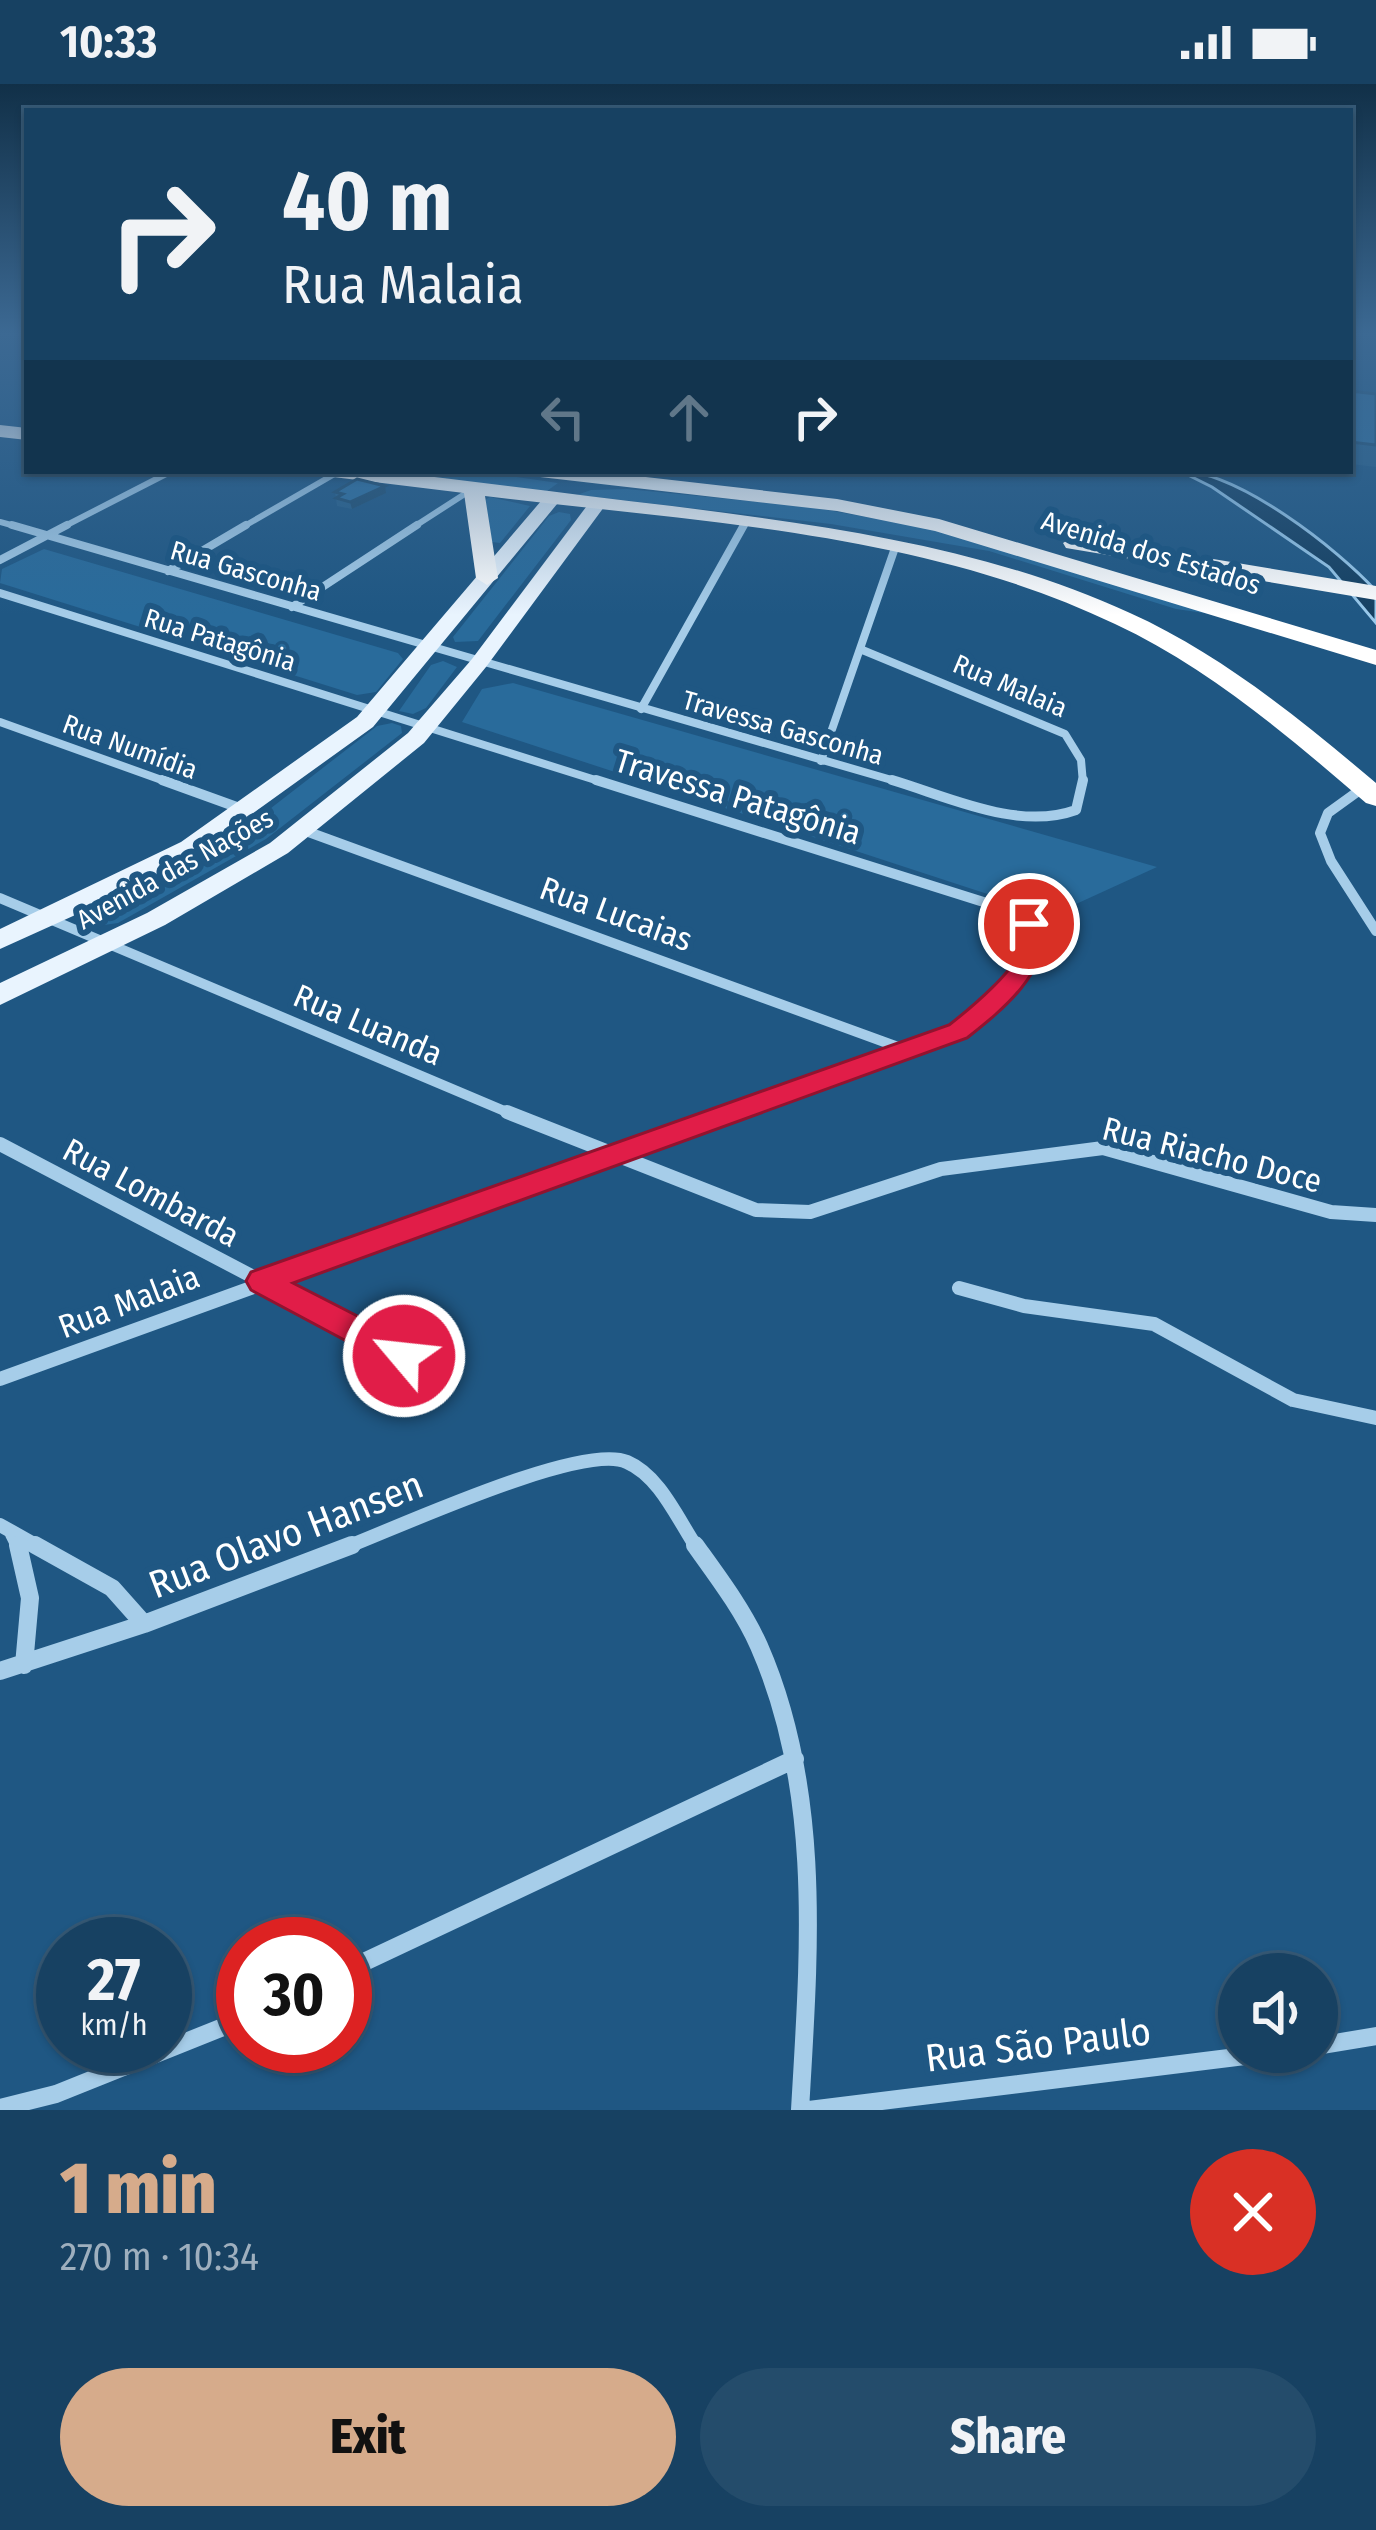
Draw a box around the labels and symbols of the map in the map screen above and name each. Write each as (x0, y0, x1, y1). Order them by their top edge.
street label: Avenida dos Estados (1038, 504, 1264, 602)
street label: Rua Gasconha (167, 534, 325, 608)
street label: Rua Patagônia (140, 602, 300, 678)
street label: Rua Malaia (948, 648, 1072, 724)
street label: Travessa Gasconha (679, 684, 887, 772)
street label: Rua Numídia (58, 708, 202, 786)
street label: Travessa Patagônia (610, 741, 866, 853)
street label: Avenida das Nações (71, 802, 279, 936)
street label: Rua Lucaias (535, 868, 697, 960)
pin (978, 873, 1080, 975)
street label: Rua Luanda (287, 976, 449, 1074)
street label: Rua Riacho Doce (1098, 1108, 1326, 1202)
street label: Rua Lombarda (56, 1130, 246, 1256)
street label: Rua Malaia (53, 1257, 205, 1347)
position arrow (341, 1293, 467, 1419)
street label: Rua Olavo Hansen (143, 1462, 429, 1608)
speed limit sign: 30 (216, 1917, 372, 2073)
street label: Rua São Paulo (923, 2008, 1153, 2082)

